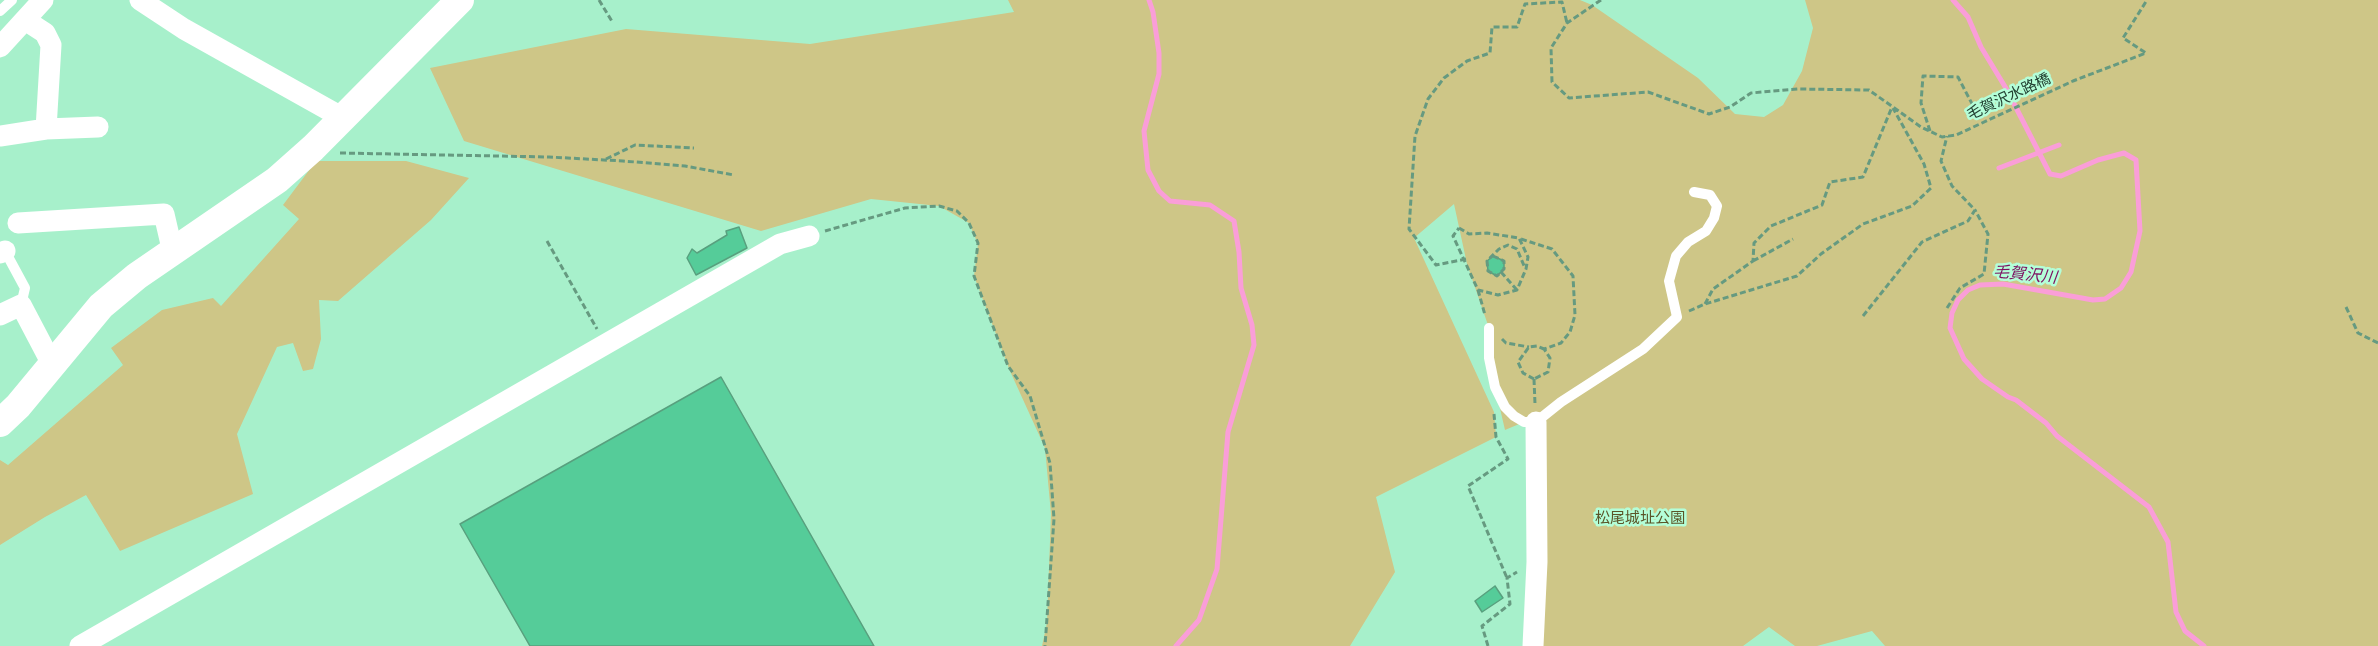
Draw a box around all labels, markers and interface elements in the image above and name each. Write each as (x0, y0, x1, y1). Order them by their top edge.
street label: 毛賀沢水路橋 (1964, 70, 2054, 124)
water label: 毛賀沢川 (1992, 262, 2058, 288)
park label: 松尾城址公園 (1595, 510, 1685, 528)

